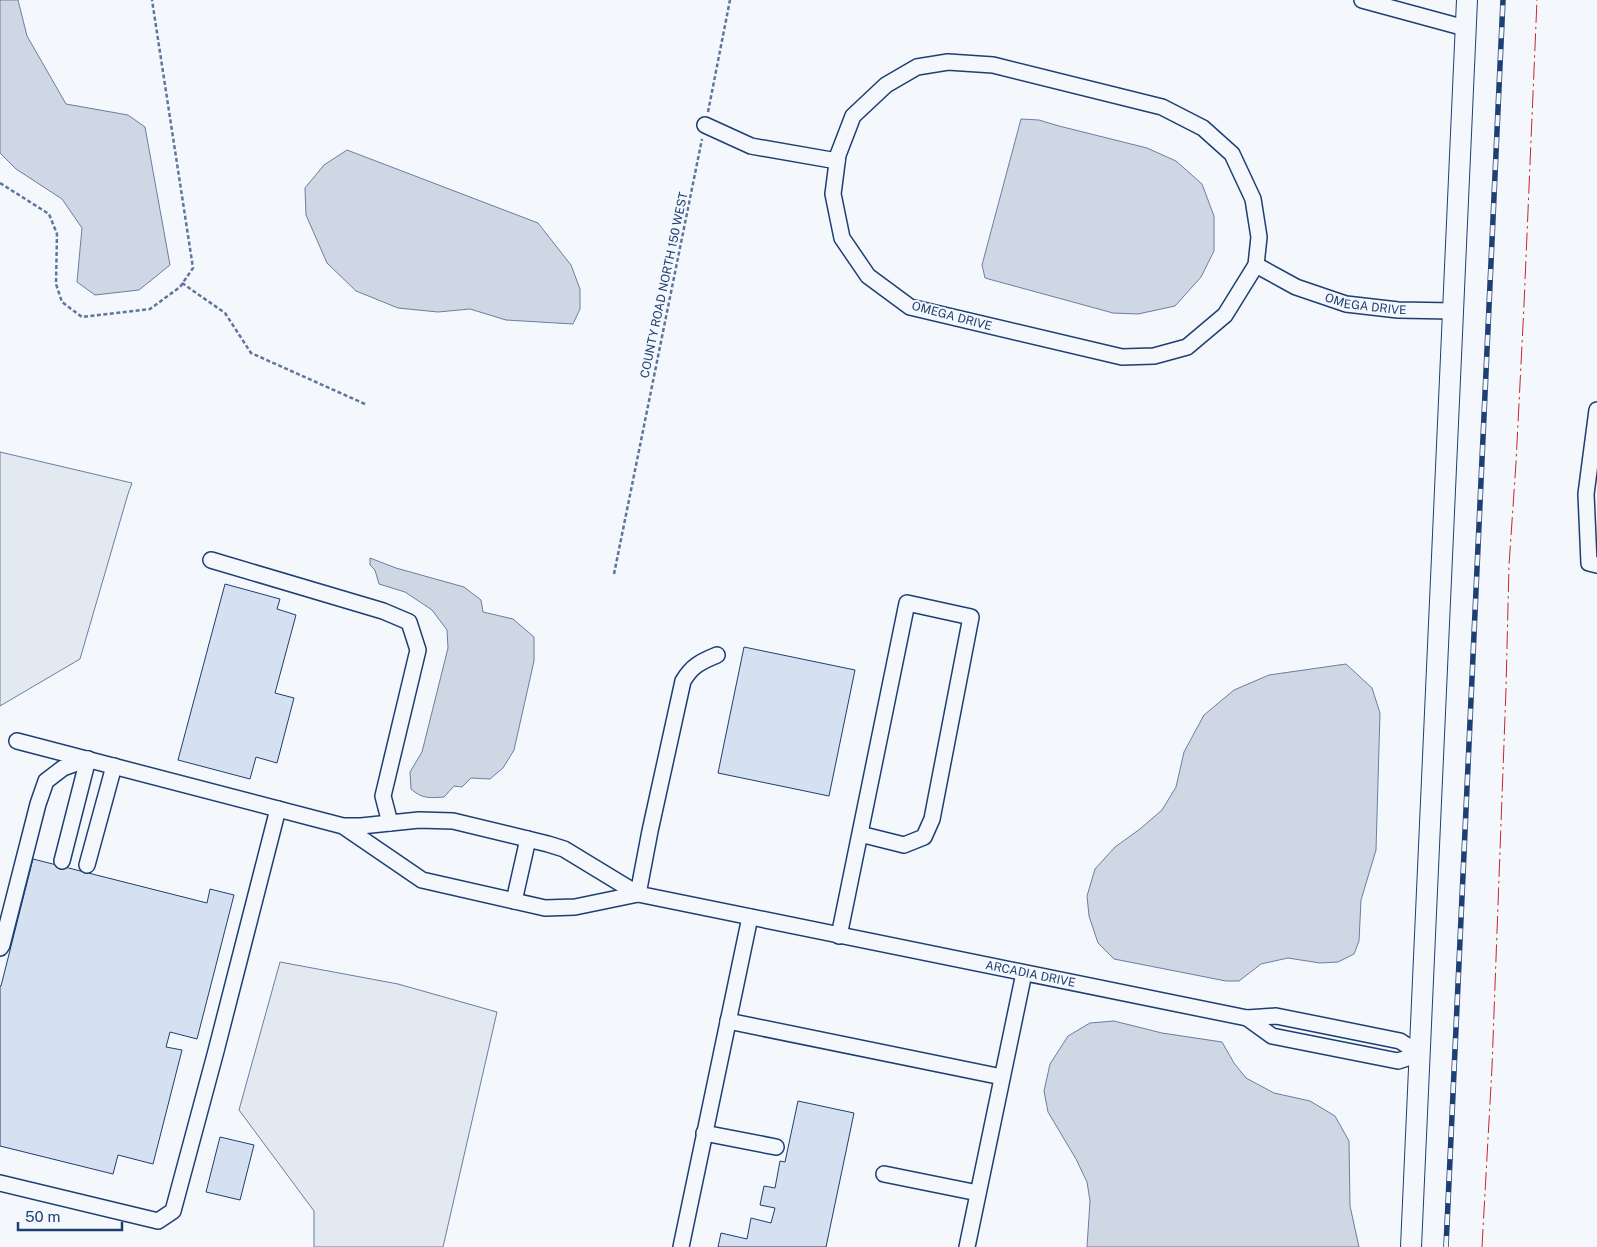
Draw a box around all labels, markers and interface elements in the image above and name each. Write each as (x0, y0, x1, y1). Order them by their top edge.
street label: COUNTY ROAD NORTH 150 WEST (637, 191, 691, 379)
street label: OMEGA DRIVE (1323, 290, 1407, 317)
street label: OMEGA DRIVE (910, 299, 994, 333)
street label: ARCADIA DRIVE (984, 958, 1077, 990)
scale bar (18, 1200, 121, 1232)
text: 50 m (25, 1208, 60, 1225)

